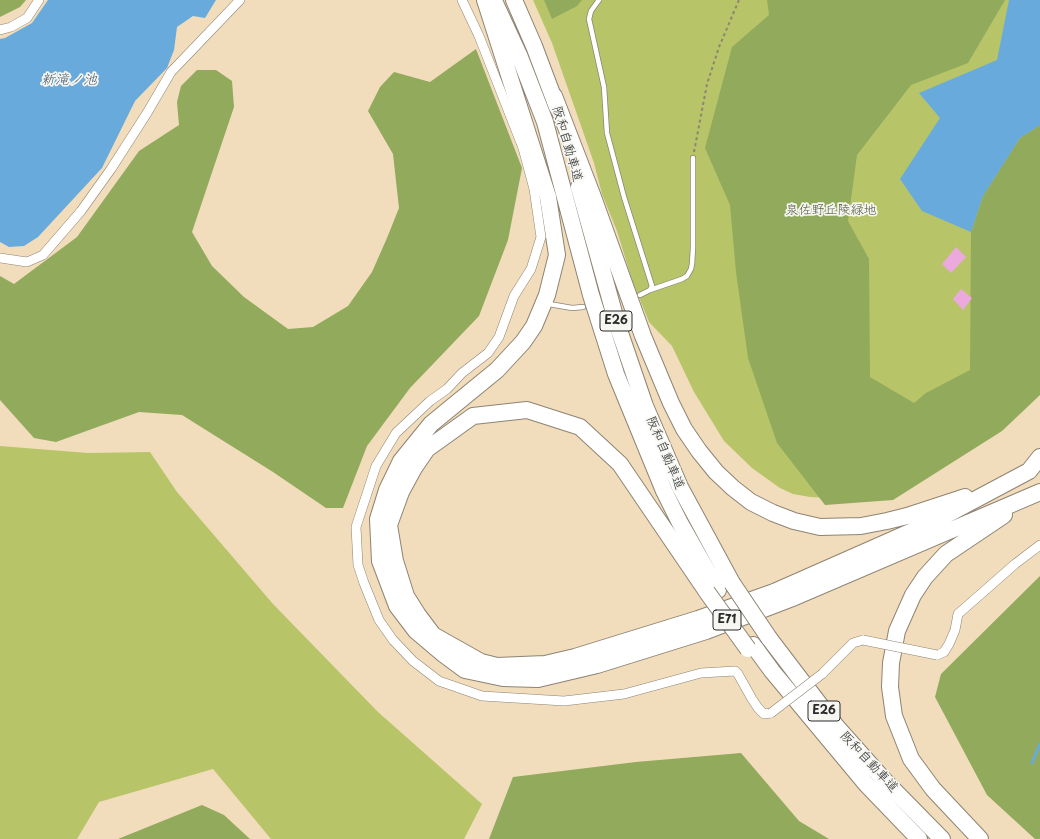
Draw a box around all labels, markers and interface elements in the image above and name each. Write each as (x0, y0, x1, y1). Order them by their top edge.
water label: 新滝ノ池 (41, 72, 97, 88)
street label: 阪和自動車道 (549, 104, 585, 184)
park label: 泉佐野丘陵緑地 (786, 202, 876, 218)
road number: E26 (600, 311, 632, 331)
street label: 阪和自動車道 (643, 414, 687, 492)
road number: E71 (713, 610, 741, 630)
road number: E26 (808, 701, 840, 721)
street label: 阪和自動車道 (837, 728, 901, 796)

